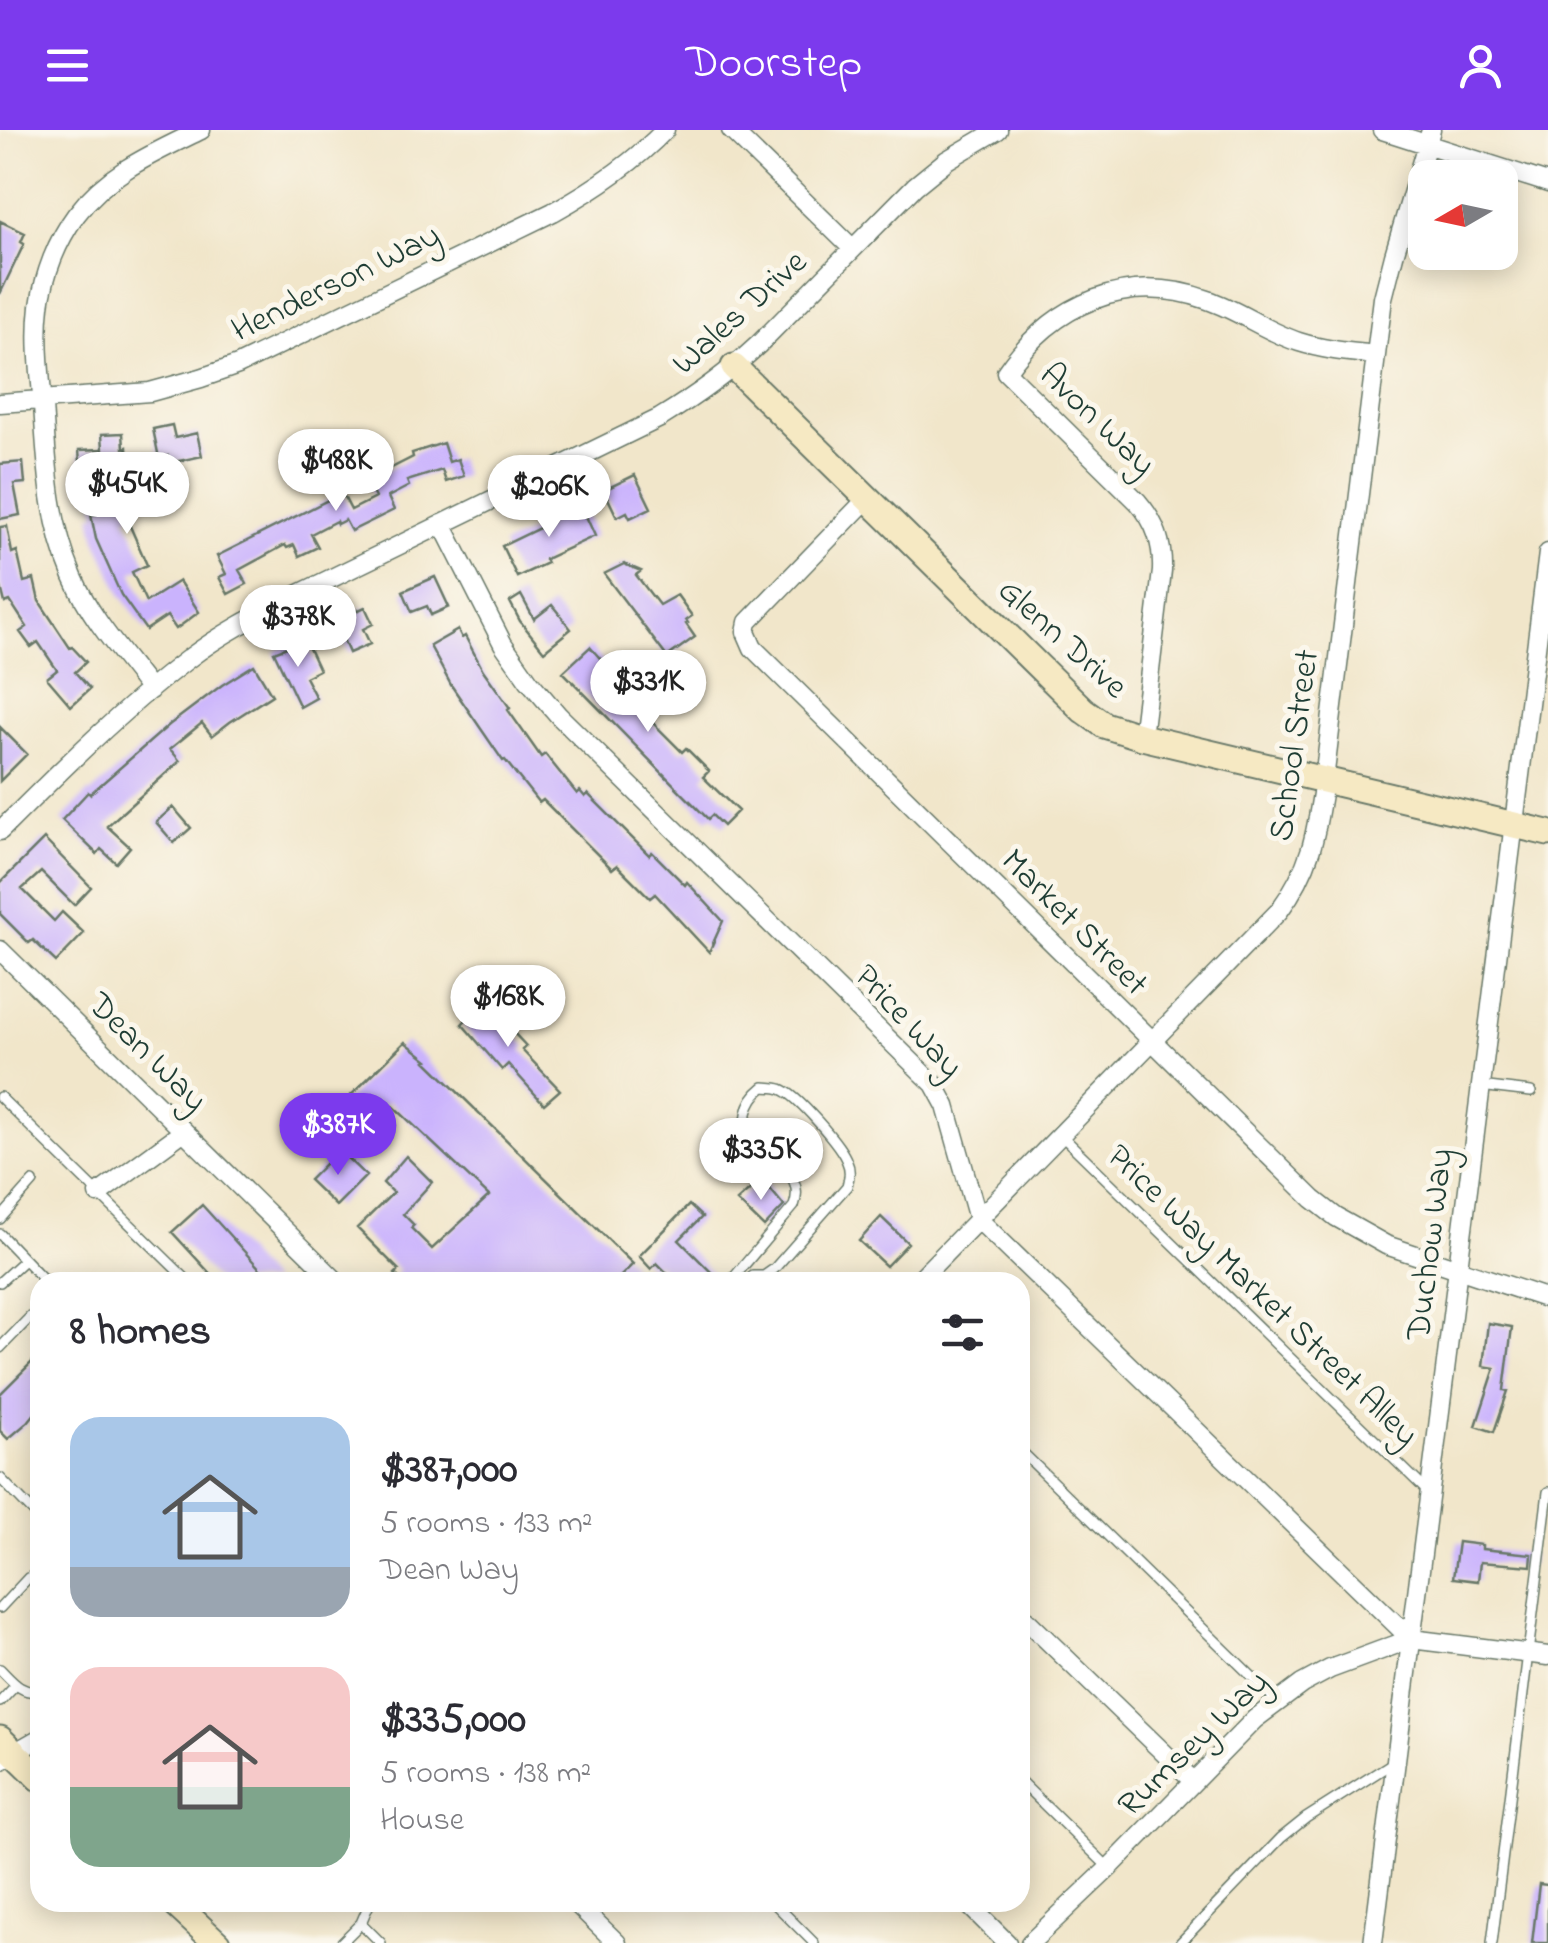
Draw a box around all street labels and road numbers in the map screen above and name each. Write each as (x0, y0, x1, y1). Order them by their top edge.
street label: Henderson Way (223, 211, 450, 357)
street label: Wales Drive (661, 238, 820, 389)
street label: Avon Way (1027, 352, 1166, 489)
street label: Glenn Drive (985, 567, 1138, 712)
street label: School Street (1257, 646, 1334, 845)
street label: Market Street (988, 838, 1159, 1009)
street label: Price Way (841, 954, 974, 1091)
street label: Dean Way (74, 981, 218, 1125)
street label: Price Way Market Street Alley (1094, 1133, 1429, 1460)
street label: Duchow Way (1394, 1145, 1469, 1344)
street label: Rumsey Way (1107, 1659, 1282, 1830)

